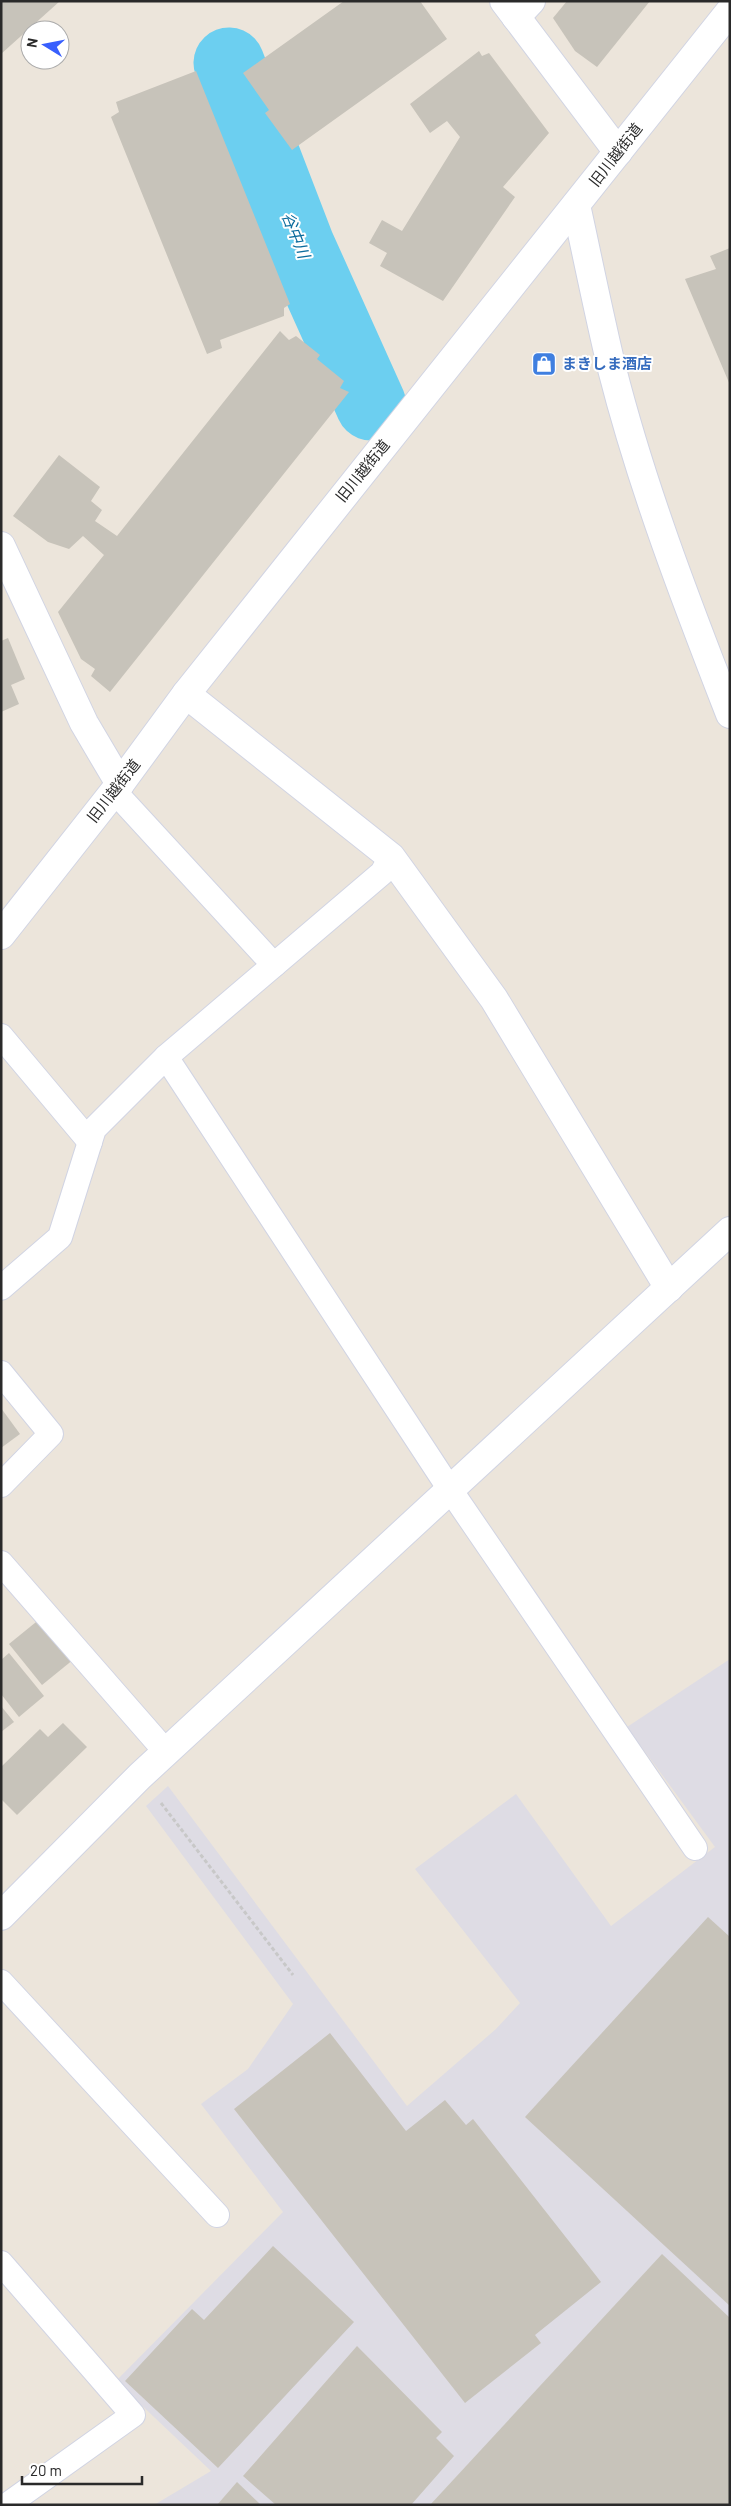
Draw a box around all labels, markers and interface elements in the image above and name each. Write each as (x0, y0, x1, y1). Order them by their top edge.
north arrow (20, 20, 70, 70)
text: N (23, 37, 41, 49)
street label: 旧川越街道 (585, 119, 645, 189)
water label: 谷中川 (279, 209, 315, 262)
shop icon: まきしま酒店 (531, 351, 557, 377)
place label: まきしま酒店 (562, 354, 652, 372)
street label: 旧川越街道 (332, 436, 393, 505)
street label: 旧川越街道 (83, 755, 143, 825)
scale bar (22, 2454, 142, 2486)
text: 20 m (30, 2461, 62, 2479)

